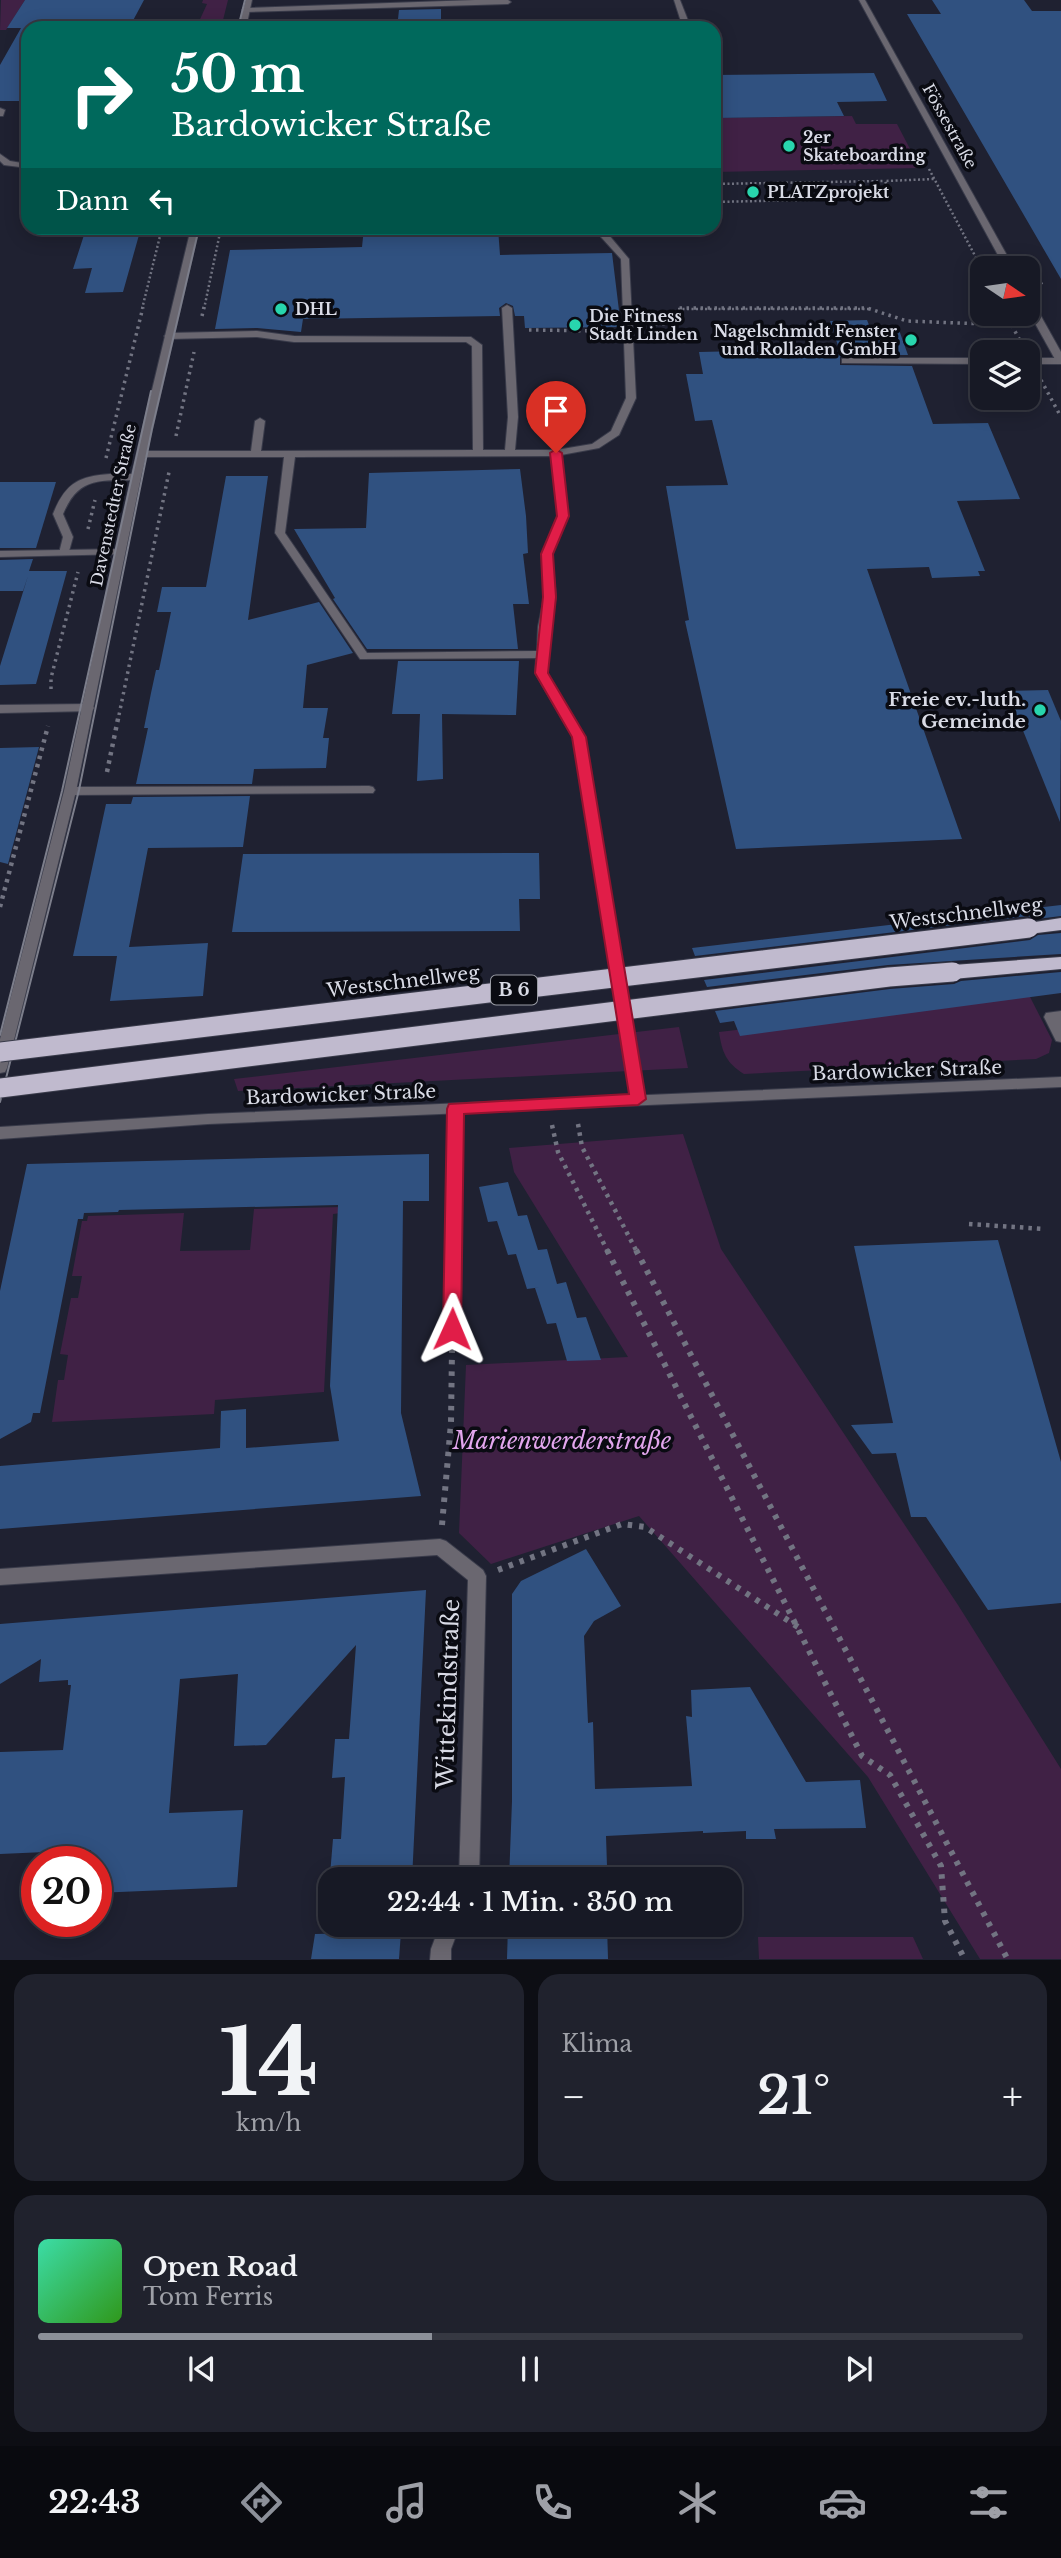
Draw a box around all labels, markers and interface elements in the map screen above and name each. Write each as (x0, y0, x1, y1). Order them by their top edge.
text: 50 m (171, 44, 304, 105)
icon: right (56, 49, 147, 140)
street label: Fössestraße (918, 80, 982, 172)
text: Bardowicker Straße (171, 105, 492, 145)
place label: 2er Skateboarding (803, 127, 927, 165)
marker: 2er Skateboarding (781, 138, 797, 154)
icon: left (143, 182, 181, 220)
place label: PLATZprojekt (767, 182, 890, 202)
marker: PLATZprojekt (745, 184, 761, 200)
text: Dann (56, 185, 129, 217)
north arrow (970, 256, 1040, 326)
map controls (970, 256, 1040, 410)
place label: DHL (295, 299, 337, 319)
marker: DHL (273, 301, 289, 317)
place label: Die Fitness Stadt Linden (589, 306, 698, 344)
marker: Die Fitness Stadt Linden (567, 317, 583, 333)
place label: Nagelschmidt Fenster und Rolladen GmbH (713, 321, 897, 359)
marker: Nagelschmidt Fenster und Rolladen GmbH (903, 332, 919, 348)
button: layers (970, 340, 1040, 410)
pin (526, 381, 586, 453)
icon: arrive (537, 392, 575, 430)
street label: Davenstedter Straße (86, 422, 140, 588)
place label: Freie ev.-luth. Gemeinde (888, 688, 1026, 733)
marker: Freie ev.-luth. Gemeinde (1032, 702, 1048, 718)
street label: Westschnellweg (887, 893, 1044, 934)
street label: Westschnellweg (324, 961, 481, 1002)
road number: B 6 (491, 975, 537, 1004)
street label: Bardowicker Straße (811, 1056, 1003, 1085)
street label: Bardowicker Straße (245, 1080, 437, 1109)
position arrow (415, 1292, 489, 1366)
park label: Marienwerderstraße (452, 1427, 672, 1455)
street label: Wittekindstraße (431, 1598, 465, 1791)
speed limit sign: 20 (21, 1846, 112, 1937)
text: 22:44 · 1 Min. · 350 m (387, 1886, 673, 1918)
text: 14 (219, 2007, 319, 2120)
text: Klima (562, 2030, 632, 2058)
text: 21° (757, 2064, 831, 2128)
text: − (562, 2073, 586, 2120)
text: + (1002, 2073, 1023, 2120)
text: km/h (236, 2109, 301, 2137)
text: Open Road (143, 2251, 298, 2283)
text: Tom Ferris (143, 2283, 273, 2311)
icon: previous (183, 2350, 221, 2388)
icon: pause (511, 2350, 549, 2388)
icon: next (840, 2350, 878, 2388)
icon: directions (237, 2478, 286, 2527)
icon: music (382, 2478, 431, 2527)
icon: phone (528, 2478, 577, 2527)
icon: climate (673, 2478, 722, 2527)
icon: car (818, 2478, 867, 2527)
icon: filters (964, 2478, 1013, 2527)
text: 22:43 (48, 2482, 141, 2522)

